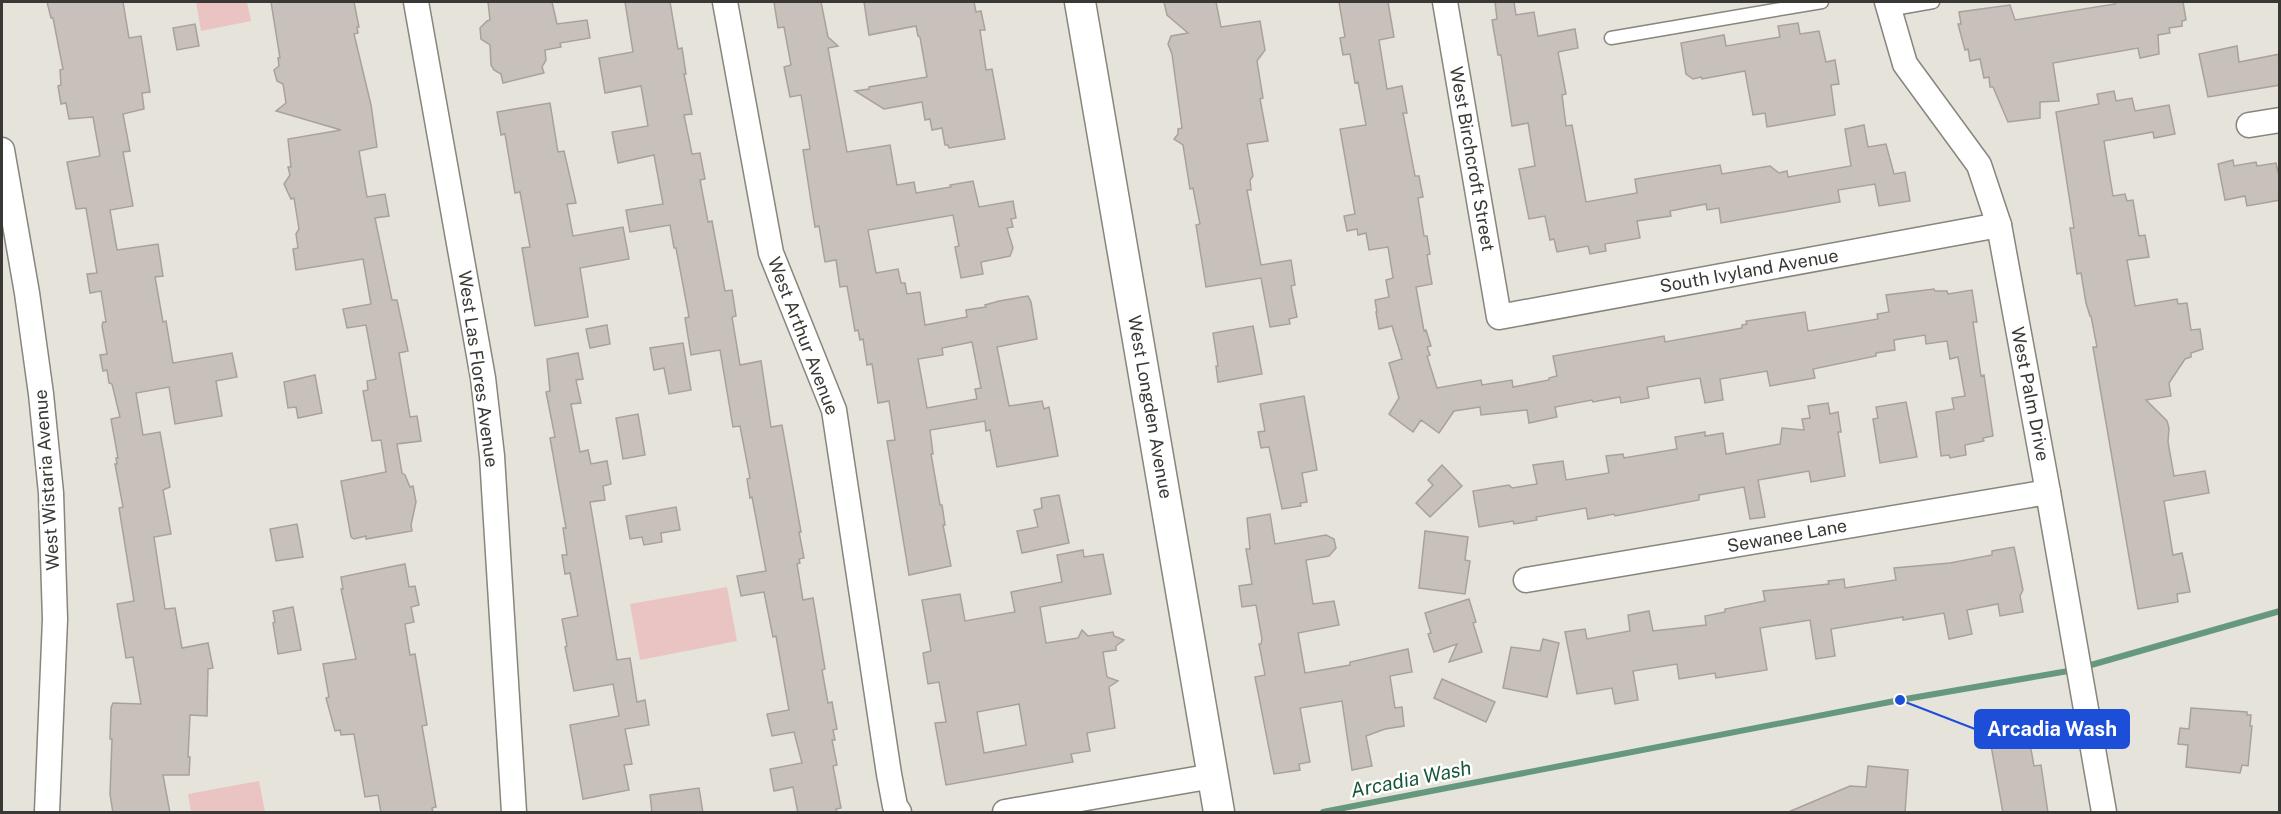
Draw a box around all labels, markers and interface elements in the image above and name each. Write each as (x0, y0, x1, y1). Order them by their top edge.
street label: West Birchcroft Street (1446, 65, 1499, 253)
street label: South Ivyland Avenue (1658, 244, 1840, 297)
street label: West Arthur Avenue (764, 254, 843, 418)
street label: West Las Flores Avenue (454, 269, 503, 469)
street label: West Longden Avenue (1124, 314, 1177, 500)
street label: West Palm Drive (2007, 325, 2054, 463)
street label: West Wistaria Avenue (30, 389, 63, 571)
street label: Sewanee Lane (1725, 515, 1849, 556)
callout: Arcadia Wash (1975, 710, 2129, 748)
text: Arcadia Wash (1987, 717, 2117, 741)
water label: Arcadia Wash (1349, 756, 1473, 802)

